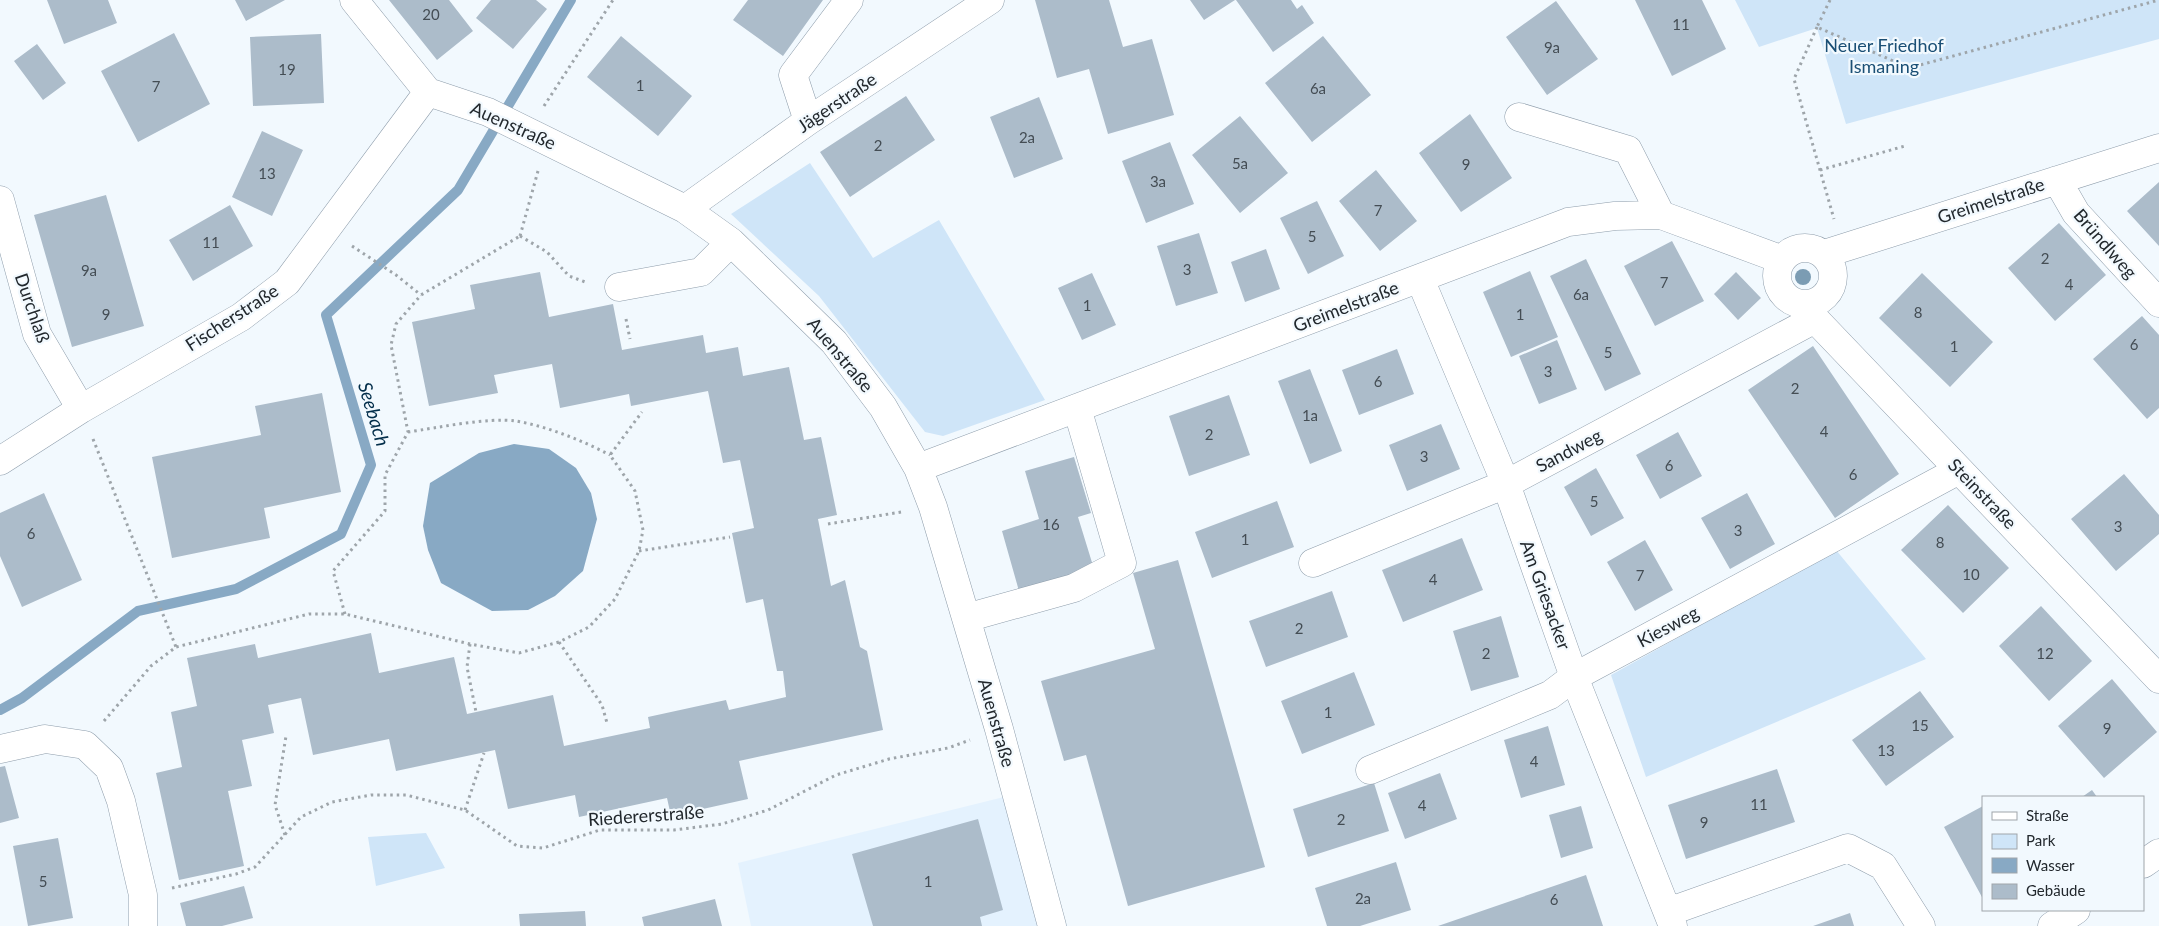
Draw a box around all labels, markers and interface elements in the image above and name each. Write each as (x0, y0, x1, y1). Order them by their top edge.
house number: 20 (422, 5, 440, 23)
house number: 11 (1672, 15, 1690, 33)
park label: Neuer Friedhof Ismaning (1824, 34, 1944, 77)
house number: 9a (1544, 38, 1560, 56)
house number: 19 (278, 60, 296, 78)
street label: Jägerstraße (793, 68, 880, 137)
house number: 1 (636, 76, 644, 94)
house number: 7 (152, 77, 161, 95)
house number: 6a (1310, 79, 1326, 97)
street label: Auenstraße (467, 97, 559, 154)
house number: 2a (1019, 128, 1035, 146)
house number: 2 (874, 136, 882, 154)
house number: 5a (1232, 154, 1248, 172)
house number: 9 (1462, 155, 1470, 173)
house number: 13 (258, 164, 276, 182)
house number: 3a (1150, 172, 1166, 190)
street label: Greimelstraße (1934, 172, 2047, 228)
house number: 7 (1374, 201, 1383, 219)
street label: Bründlweg (2069, 204, 2142, 283)
house number: 5 (1308, 227, 1316, 245)
house number: 11 (202, 233, 220, 251)
house number: 2 (2041, 249, 2049, 267)
house number: 3 (1183, 260, 1191, 278)
house number: 9a (81, 261, 97, 279)
street label: Durchlaß (11, 270, 55, 345)
house number: 7 (1660, 273, 1669, 291)
house number: 4 (2065, 275, 2074, 293)
street label: Greimelstraße (1290, 276, 1401, 336)
street label: Fischerstraße (181, 279, 282, 355)
house number: 6a (1573, 285, 1589, 303)
house number: 1 (1083, 296, 1091, 314)
house number: 8 (1914, 303, 1922, 321)
house number: 9 (102, 305, 110, 323)
house number: 1 (1516, 305, 1524, 323)
street label: Auenstraße (803, 312, 878, 396)
house number: 6 (2130, 335, 2139, 353)
house number: 1 (1950, 337, 1958, 355)
house number: 5 (1604, 343, 1612, 361)
house number: 3 (1544, 362, 1552, 380)
house number: 6 (1374, 372, 1383, 390)
water label: Seebach (354, 379, 395, 449)
house number: 2 (1791, 379, 1799, 397)
house number: 1a (1302, 406, 1318, 424)
house number: 4 (1820, 422, 1829, 440)
street label: Sandweg (1532, 424, 1605, 477)
house number: 2 (1205, 425, 1213, 443)
house number: 3 (1420, 447, 1428, 465)
street label: Steinstraße (1944, 454, 2022, 533)
house number: 6 (1665, 456, 1674, 474)
house number: 6 (1849, 465, 1858, 483)
house number: 5 (1590, 492, 1598, 510)
house number: 16 (1042, 515, 1060, 533)
house number: 3 (2114, 517, 2122, 535)
house number: 3 (1734, 521, 1742, 539)
house number: 6 (27, 524, 36, 542)
house number: 1 (1241, 530, 1249, 548)
house number: 8 (1936, 533, 1944, 551)
street label: Am Griesacker (1516, 537, 1576, 653)
house number: 10 (1962, 565, 1980, 583)
house number: 7 (1636, 566, 1645, 584)
house number: 4 (1429, 570, 1438, 588)
street label: Kiesweg (1633, 601, 1702, 651)
house number: 2 (1295, 619, 1303, 637)
house number: 2 (1482, 644, 1490, 662)
house number: 12 (2036, 644, 2054, 662)
street label: Auenstraße (974, 676, 1020, 770)
house number: 1 (1324, 703, 1332, 721)
house number: 15 (1911, 716, 1929, 734)
house number: 9 (2103, 719, 2111, 737)
house number: 13 (1877, 741, 1895, 759)
house number: 4 (1530, 752, 1539, 770)
house number: 11 (1750, 795, 1768, 813)
house number: 4 (1418, 796, 1427, 814)
legend (1982, 796, 2144, 911)
street label: Riedererstraße (587, 800, 705, 830)
text: Straße (2026, 806, 2069, 824)
house number: 2 (1337, 810, 1345, 828)
house number: 9 (1700, 813, 1708, 831)
text: Park (2026, 831, 2056, 849)
text: Wasser (2026, 856, 2075, 874)
house number: 5 (39, 872, 47, 890)
house number: 1 (924, 872, 932, 890)
text: Gebäude (2026, 881, 2085, 899)
house number: 2a (1355, 889, 1371, 907)
house number: 6 (1550, 890, 1559, 908)

